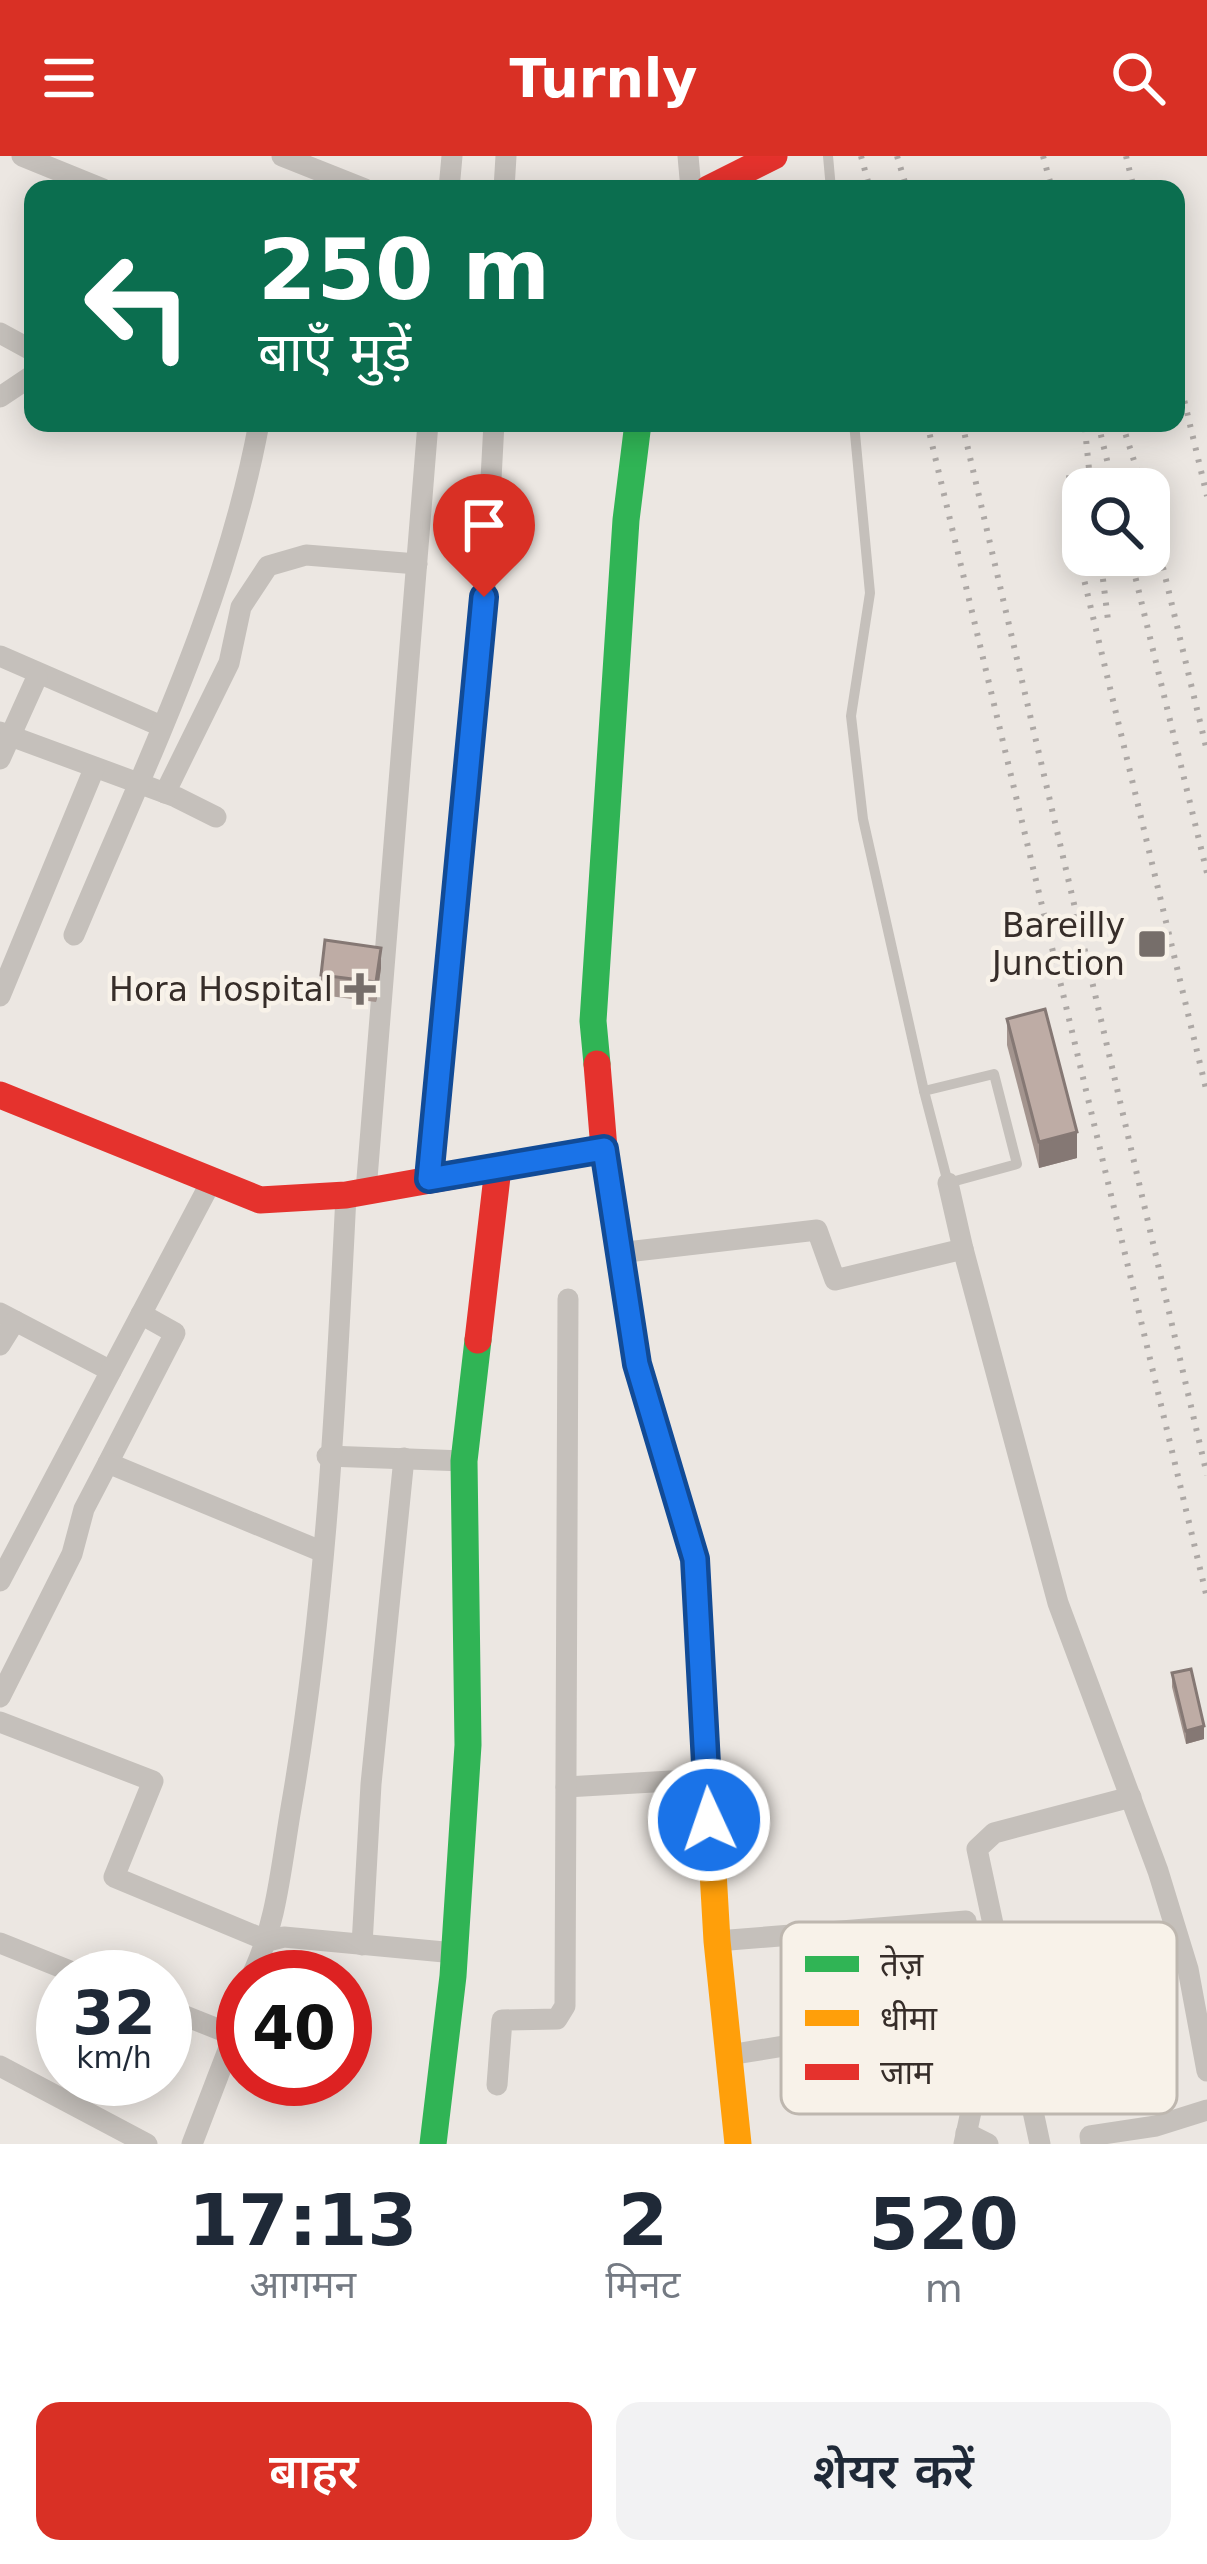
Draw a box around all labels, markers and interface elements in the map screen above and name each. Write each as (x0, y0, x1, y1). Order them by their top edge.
icon: menu (36, 45, 102, 111)
icon: search (1105, 45, 1171, 111)
text: Turnly (509, 47, 698, 110)
text: 250 m (258, 221, 550, 319)
icon: left (60, 228, 216, 384)
text: बाएँ मुड़ें (258, 321, 411, 384)
map controls (1062, 468, 1170, 576)
button: search (1062, 468, 1170, 576)
pin (433, 474, 535, 597)
icon: arrive (451, 492, 517, 558)
place label: Bareilly Junction (990, 906, 1125, 983)
marker: Bareilly Junction (1136, 928, 1168, 960)
place label: Hora Hospital (109, 970, 333, 1009)
marker: Hora Hospital (344, 973, 376, 1005)
position arrow (646, 1757, 772, 1883)
legend (781, 1922, 1177, 2114)
text: तेज़ (880, 1945, 924, 1984)
speed limit sign: 40 (216, 1950, 372, 2106)
text: 32 (72, 1978, 156, 2048)
text: धीमा (880, 1999, 939, 2038)
text: km/h (76, 2040, 152, 2075)
text: जाम (880, 2053, 934, 2092)
text: 17:13 (188, 2178, 417, 2262)
text: 2 (618, 2178, 668, 2262)
text: 520 (868, 2182, 1019, 2266)
text: आगमन (249, 2262, 356, 2307)
text: मिनट (606, 2262, 680, 2307)
text: m (925, 2266, 963, 2311)
button: बाहर (36, 2402, 592, 2540)
button: शेयर करें (616, 2402, 1171, 2540)

